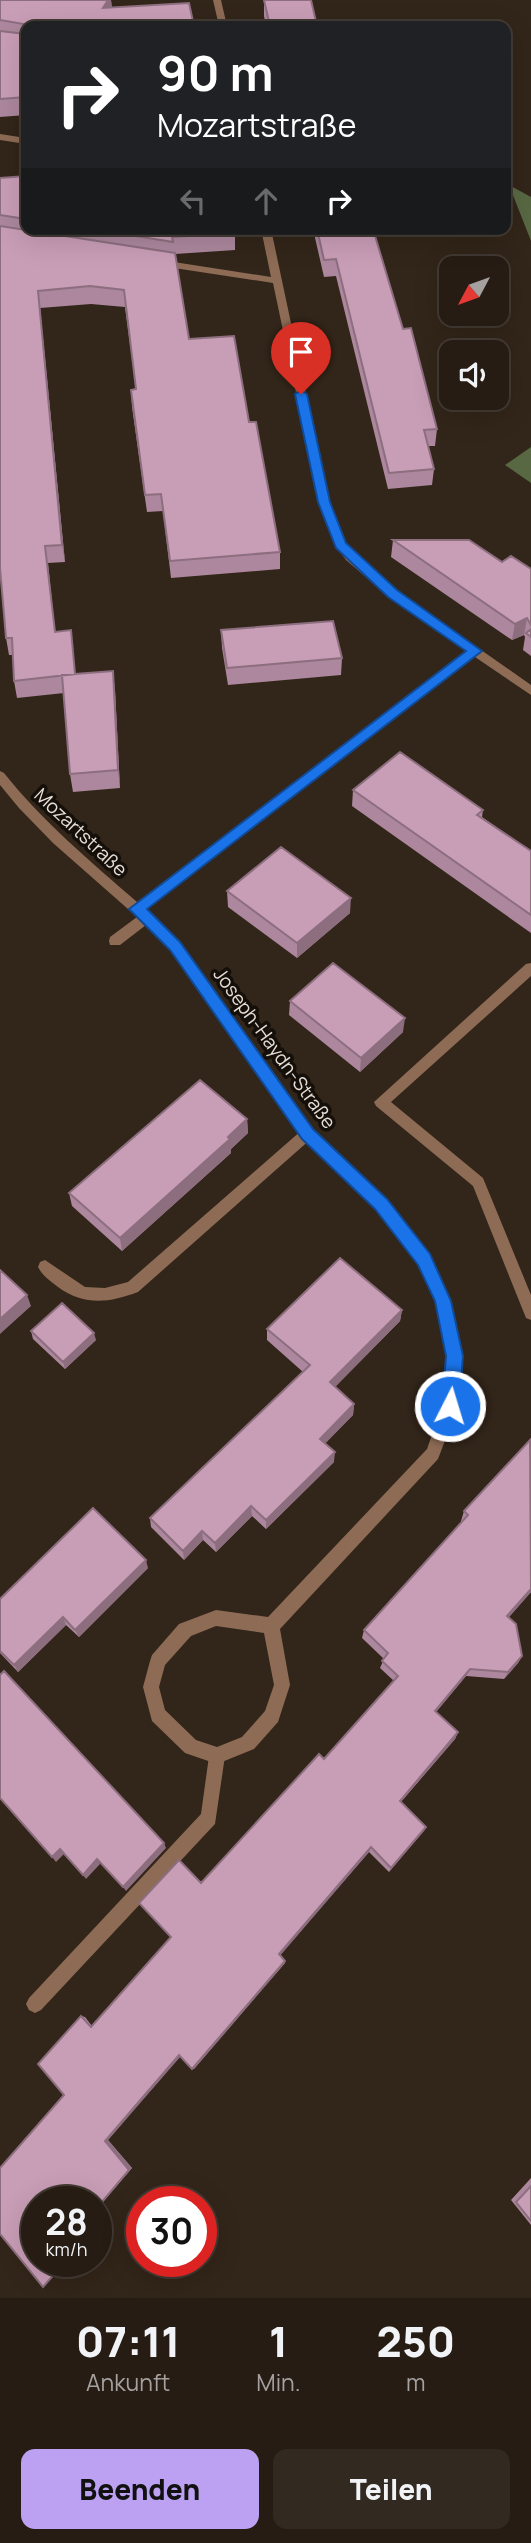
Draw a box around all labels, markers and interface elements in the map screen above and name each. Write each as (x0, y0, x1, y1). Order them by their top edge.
text: 90 m (157, 39, 274, 106)
icon: right (42, 49, 133, 140)
text: Mozartstraße (157, 103, 356, 147)
icon: left (174, 182, 212, 220)
icon: ahead (247, 182, 285, 220)
icon: right (320, 182, 358, 220)
north arrow (439, 256, 509, 326)
map controls (439, 256, 509, 410)
pin (271, 322, 331, 394)
icon: arrive (282, 333, 320, 371)
button: sound (439, 340, 509, 410)
street label: Mozartstraße (29, 782, 133, 882)
street label: Joseph-Haydn-Straße (208, 962, 342, 1134)
position arrow (413, 1369, 487, 1443)
speed limit sign: 30 (126, 2186, 217, 2277)
text: 28 (45, 2198, 88, 2246)
text: km/h (46, 2237, 87, 2261)
text: 07:11 (76, 2312, 180, 2370)
text: 1 (269, 2312, 288, 2370)
text: 250 (377, 2312, 455, 2370)
text: Ankunft (86, 2366, 170, 2398)
text: Min. (256, 2366, 301, 2398)
text: m (406, 2366, 426, 2398)
button: Beenden (21, 2449, 259, 2529)
button: Teilen (273, 2449, 510, 2529)

